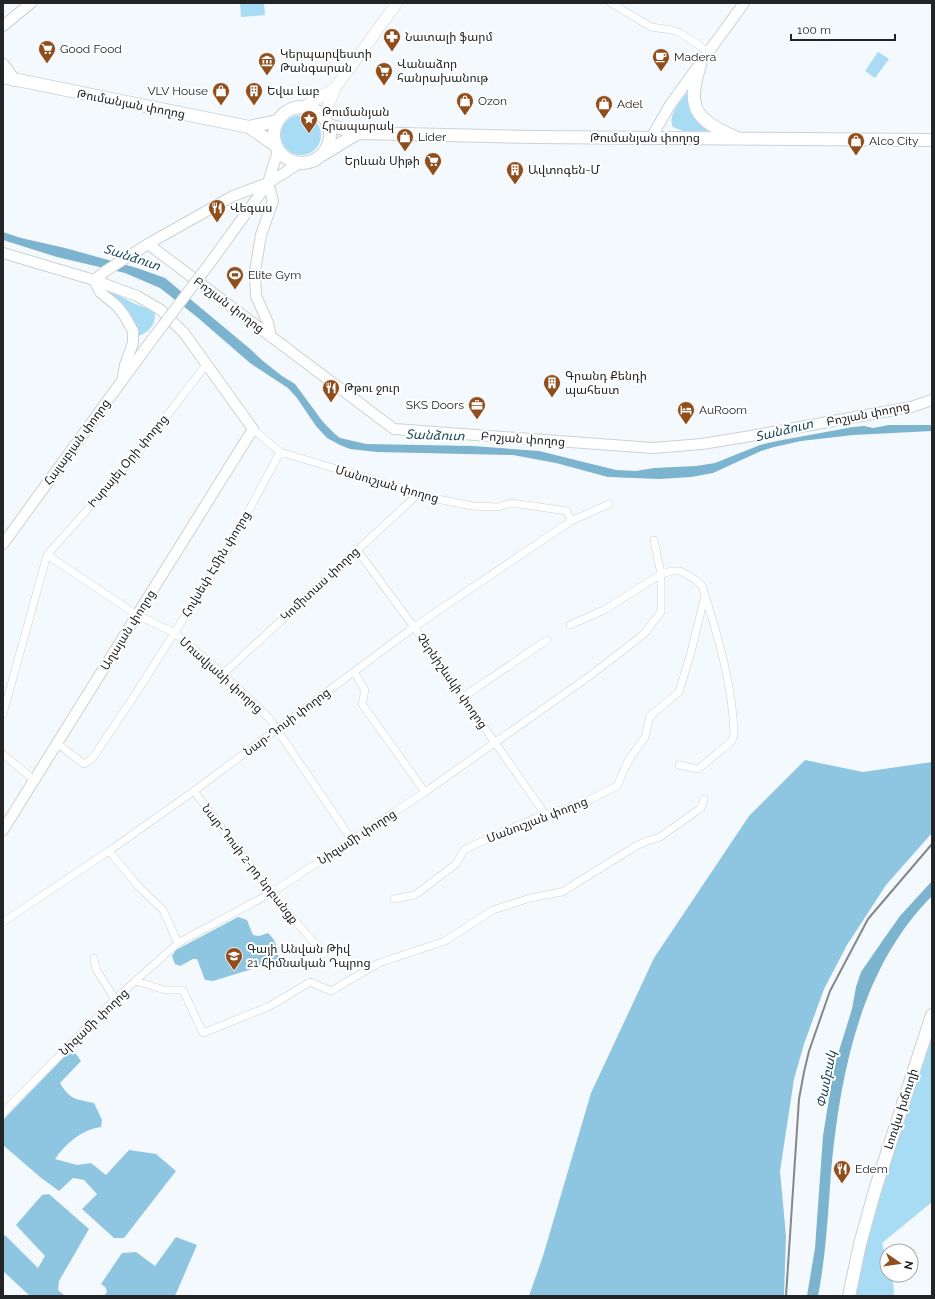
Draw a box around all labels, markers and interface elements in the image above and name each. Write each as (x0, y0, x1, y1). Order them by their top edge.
scale bar (791, 16, 895, 42)
text: 100 m (797, 23, 831, 37)
pharmacy icon: Նատալի ֆարմ (382, 27, 402, 52)
place label: Նատալի ֆարմ (405, 30, 493, 44)
supermarket icon: Good Food (37, 39, 57, 64)
place label: Good Food (60, 42, 122, 56)
place label: Կերպարվեստի Թանգարան (280, 47, 372, 75)
cafe icon: Madera (651, 47, 671, 72)
place label: Madera (674, 50, 716, 64)
museum icon: Կերպարվեստի Թանգարան (257, 51, 277, 76)
place label: Վանաձոր հանրախանութ (397, 57, 489, 85)
supermarket icon: Վանաձոր հանրախանութ (374, 61, 394, 86)
shop icon: VLV House (211, 81, 231, 106)
building icon: Եվա Լաբ (244, 81, 264, 106)
place label: VLV House (147, 84, 208, 98)
place label: Եվա Լաբ (267, 84, 320, 98)
street label: Թումանյան փողոց (76, 87, 186, 121)
shop icon: Ozon (455, 91, 475, 116)
place label: Ozon (478, 94, 507, 108)
shop icon: Adel (594, 94, 614, 119)
place label: Adel (617, 97, 643, 111)
place label: Թումանյան Հրապարակ (322, 105, 394, 133)
place icon: Թումանյան Հրապարակ (299, 109, 319, 134)
shop icon: Lider (395, 127, 415, 152)
place label: Lider (418, 130, 447, 144)
street label: Թումանյան փողոց (590, 131, 700, 145)
shop icon: Alco City (846, 131, 866, 156)
place label: Alco City (869, 134, 919, 148)
supermarket icon: Երևան Սիթի (423, 151, 443, 176)
place label: Երևան Սիթի (345, 154, 420, 168)
building icon: Ավտոգեն-Մ (505, 160, 525, 185)
place label: Ավտոգեն-Մ (528, 163, 601, 177)
restaurant icon: Վեգաս (207, 198, 227, 223)
place label: Վեգաս (230, 201, 272, 215)
water label: Տանձուտ (102, 241, 163, 273)
sports icon: Elite Gym (225, 265, 245, 290)
place label: Elite Gym (248, 268, 301, 282)
street label: Բոշյան փողոց (191, 274, 267, 336)
place label: Գրանդ Քենդի պահեստ (565, 369, 647, 397)
building icon: Գրանդ Քենդի պահեստ (542, 373, 562, 398)
restaurant icon: Թթու ջուր (321, 378, 341, 403)
place label: Թթու ջուր (344, 381, 400, 395)
office icon: SKS Doors (467, 395, 487, 420)
street label: Հալաբյան փողոց (41, 396, 113, 488)
place label: SKS Doors (406, 398, 464, 412)
street label: Բոշյան փողոց (825, 399, 911, 429)
hotel icon: AuRoom (676, 400, 696, 425)
place label: AuRoom (699, 403, 747, 417)
street label: Իսրայել Օրի փողոց (85, 412, 171, 510)
water label: Տանձուտ (754, 415, 815, 444)
water label: Տանձուտ (405, 426, 466, 444)
street label: Բոշյան փողոց (480, 429, 566, 449)
street label: Մանուշյան փողոց (334, 463, 440, 505)
street label: Հովսեփ Էմին փողոց (179, 508, 253, 620)
street label: Կոմիտաս փողոց (278, 544, 362, 624)
street label: Աղայան փողոց (98, 587, 158, 673)
street label: Չերնիշևսկի փողոց (414, 631, 490, 731)
street label: Մռավյանի փողոց (177, 634, 265, 716)
street label: Նար-Դոսի փողոց (241, 685, 333, 759)
street label: Մանուշյան փողոց (484, 794, 590, 846)
street label: Նար-Դոսի 2-րդ նրբանցք (199, 801, 301, 927)
street label: Նիզամի փողոց (315, 807, 399, 867)
place label: Գայի Անվան Թիվ 21 Հիմնական Դպրոց (247, 942, 371, 970)
school or university icon: Գայի Անվան Թիվ 21 Հիմնական Դպրոց (224, 946, 244, 971)
street label: Նիզամի փողոց (57, 986, 131, 1058)
water label: Փամբակ (813, 1048, 840, 1109)
street label: Լոռվա խճուղի (881, 1067, 921, 1151)
restaurant icon: Edem (832, 1159, 852, 1184)
place label: Edem (855, 1162, 888, 1176)
north arrow (879, 1243, 919, 1283)
text: N (901, 1260, 916, 1271)

